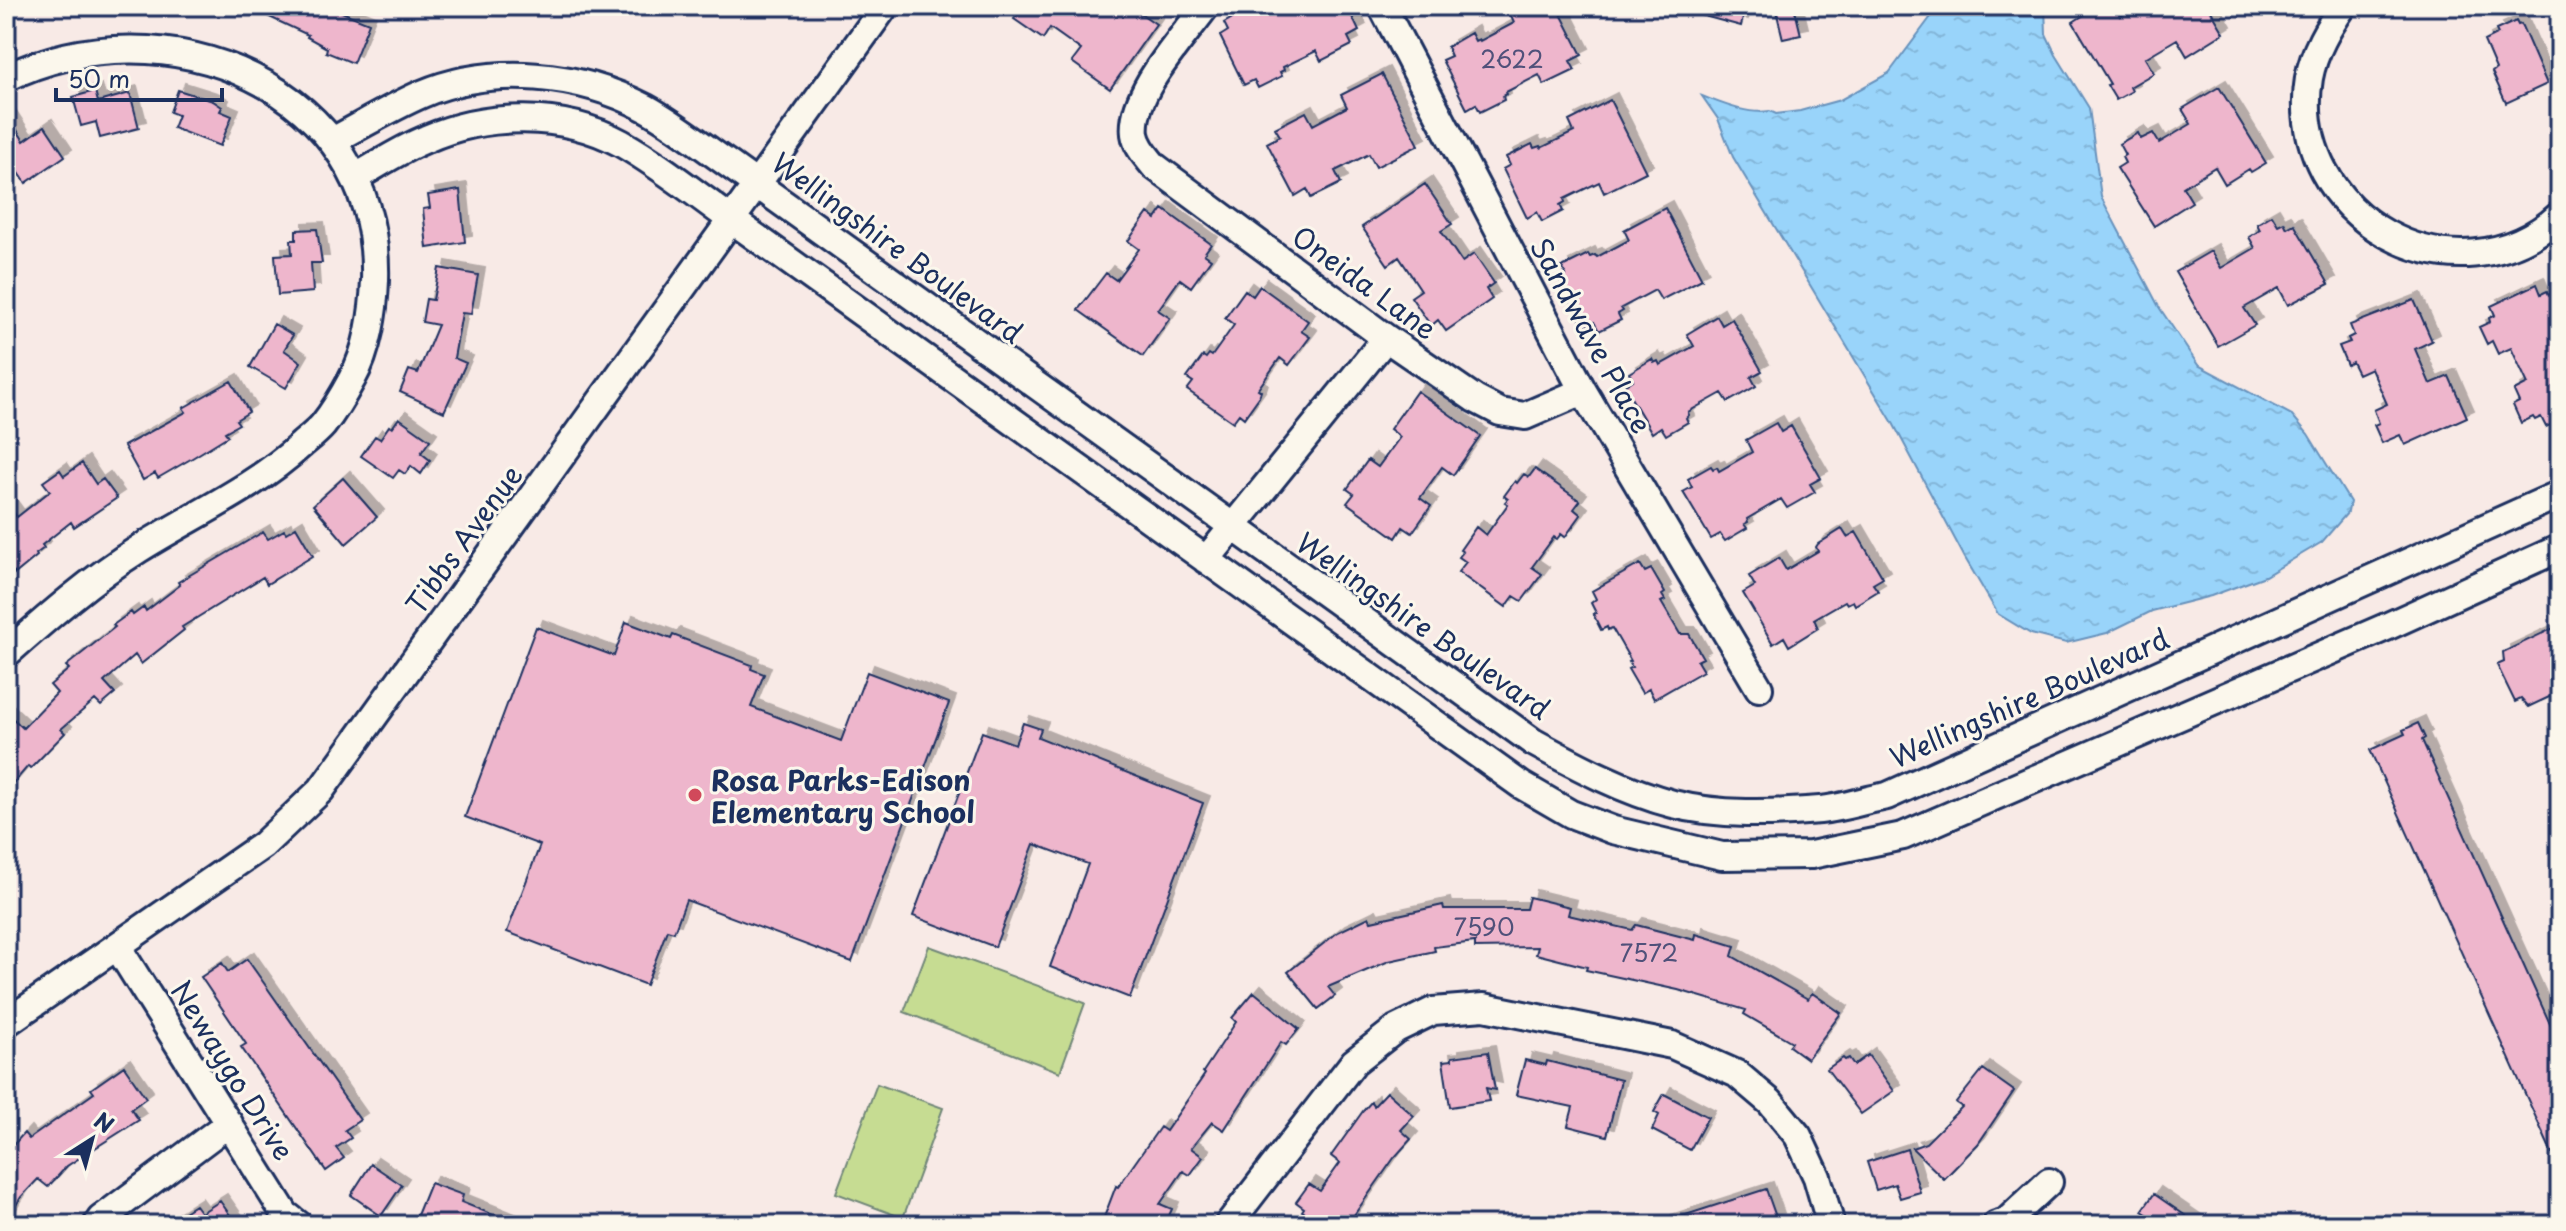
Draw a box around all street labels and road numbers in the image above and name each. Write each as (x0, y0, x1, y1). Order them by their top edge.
street label: Wellingshire Boulevard (763, 141, 1033, 353)
street label: Oneida Lane (1284, 215, 1446, 349)
street label: Sandwave Place (1520, 229, 1664, 441)
street label: Tibbs Avenue (394, 455, 532, 623)
street label: Wellingshire Boulevard (1288, 521, 1560, 729)
street label: Wellingshire Boulevard (1883, 616, 2175, 778)
street label: Newaygo Drive (160, 972, 306, 1168)

